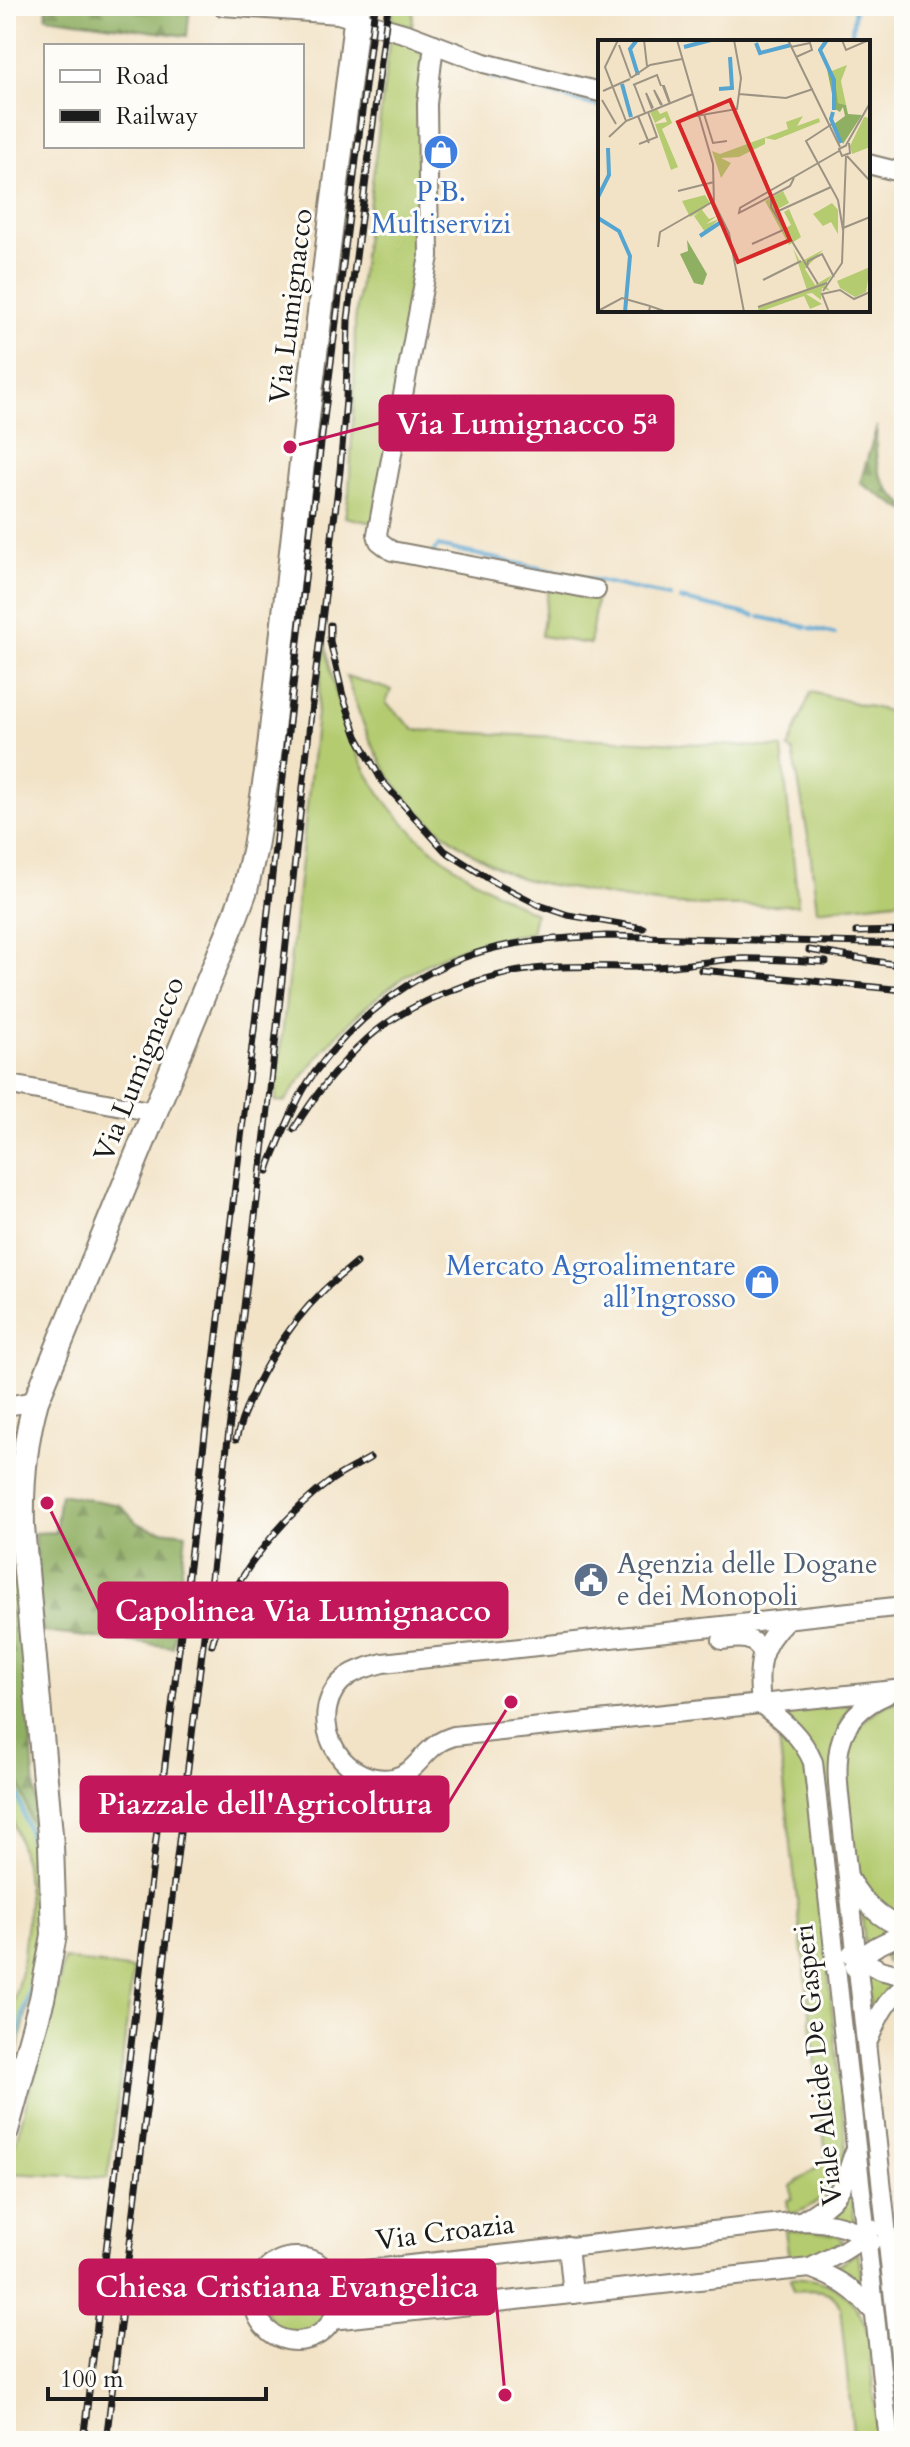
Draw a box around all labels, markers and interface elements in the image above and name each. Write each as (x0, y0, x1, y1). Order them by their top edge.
inset map (598, 40, 870, 312)
legend (44, 44, 304, 148)
text: Road (116, 60, 169, 93)
text: Railway (116, 100, 198, 133)
shop icon: P.B. Multiservizi (422, 133, 460, 171)
place label: P.B. Multiservizi (371, 173, 511, 243)
street label: Via Lumignacco (260, 206, 322, 406)
callout: Via Lumignacco 5ª (380, 396, 673, 450)
text: Via Lumignacco 5ª (396, 404, 658, 445)
street label: Via Lumignacco (85, 971, 193, 1167)
place label: Mercato Agroalimentare all’Ingrosso (446, 1247, 736, 1317)
shop icon: Mercato Agroalimentare all’Ingrosso (743, 1263, 781, 1301)
place label: Agenzia delle Dogane e dei Monopoli (617, 1545, 878, 1615)
public building icon: Agenzia delle Dogane e dei Monopoli (572, 1561, 610, 1599)
callout: Capolinea Via Lumignacco (99, 1583, 507, 1637)
text: Capolinea Via Lumignacco (115, 1591, 491, 1632)
callout: Piazzale dell'Agricoltura (81, 1777, 448, 1831)
text: Piazzale dell'Agricoltura (98, 1784, 432, 1825)
street label: Viale Alcide De Gasperi (784, 1922, 852, 2208)
street label: Via Croazia (373, 2205, 517, 2259)
callout: Chiesa Cristiana Evangelica (80, 2260, 495, 2314)
text: Chiesa Cristiana Evangelica (95, 2267, 479, 2308)
scale bar (48, 2351, 266, 2401)
text: 100 m (60, 2363, 124, 2396)

